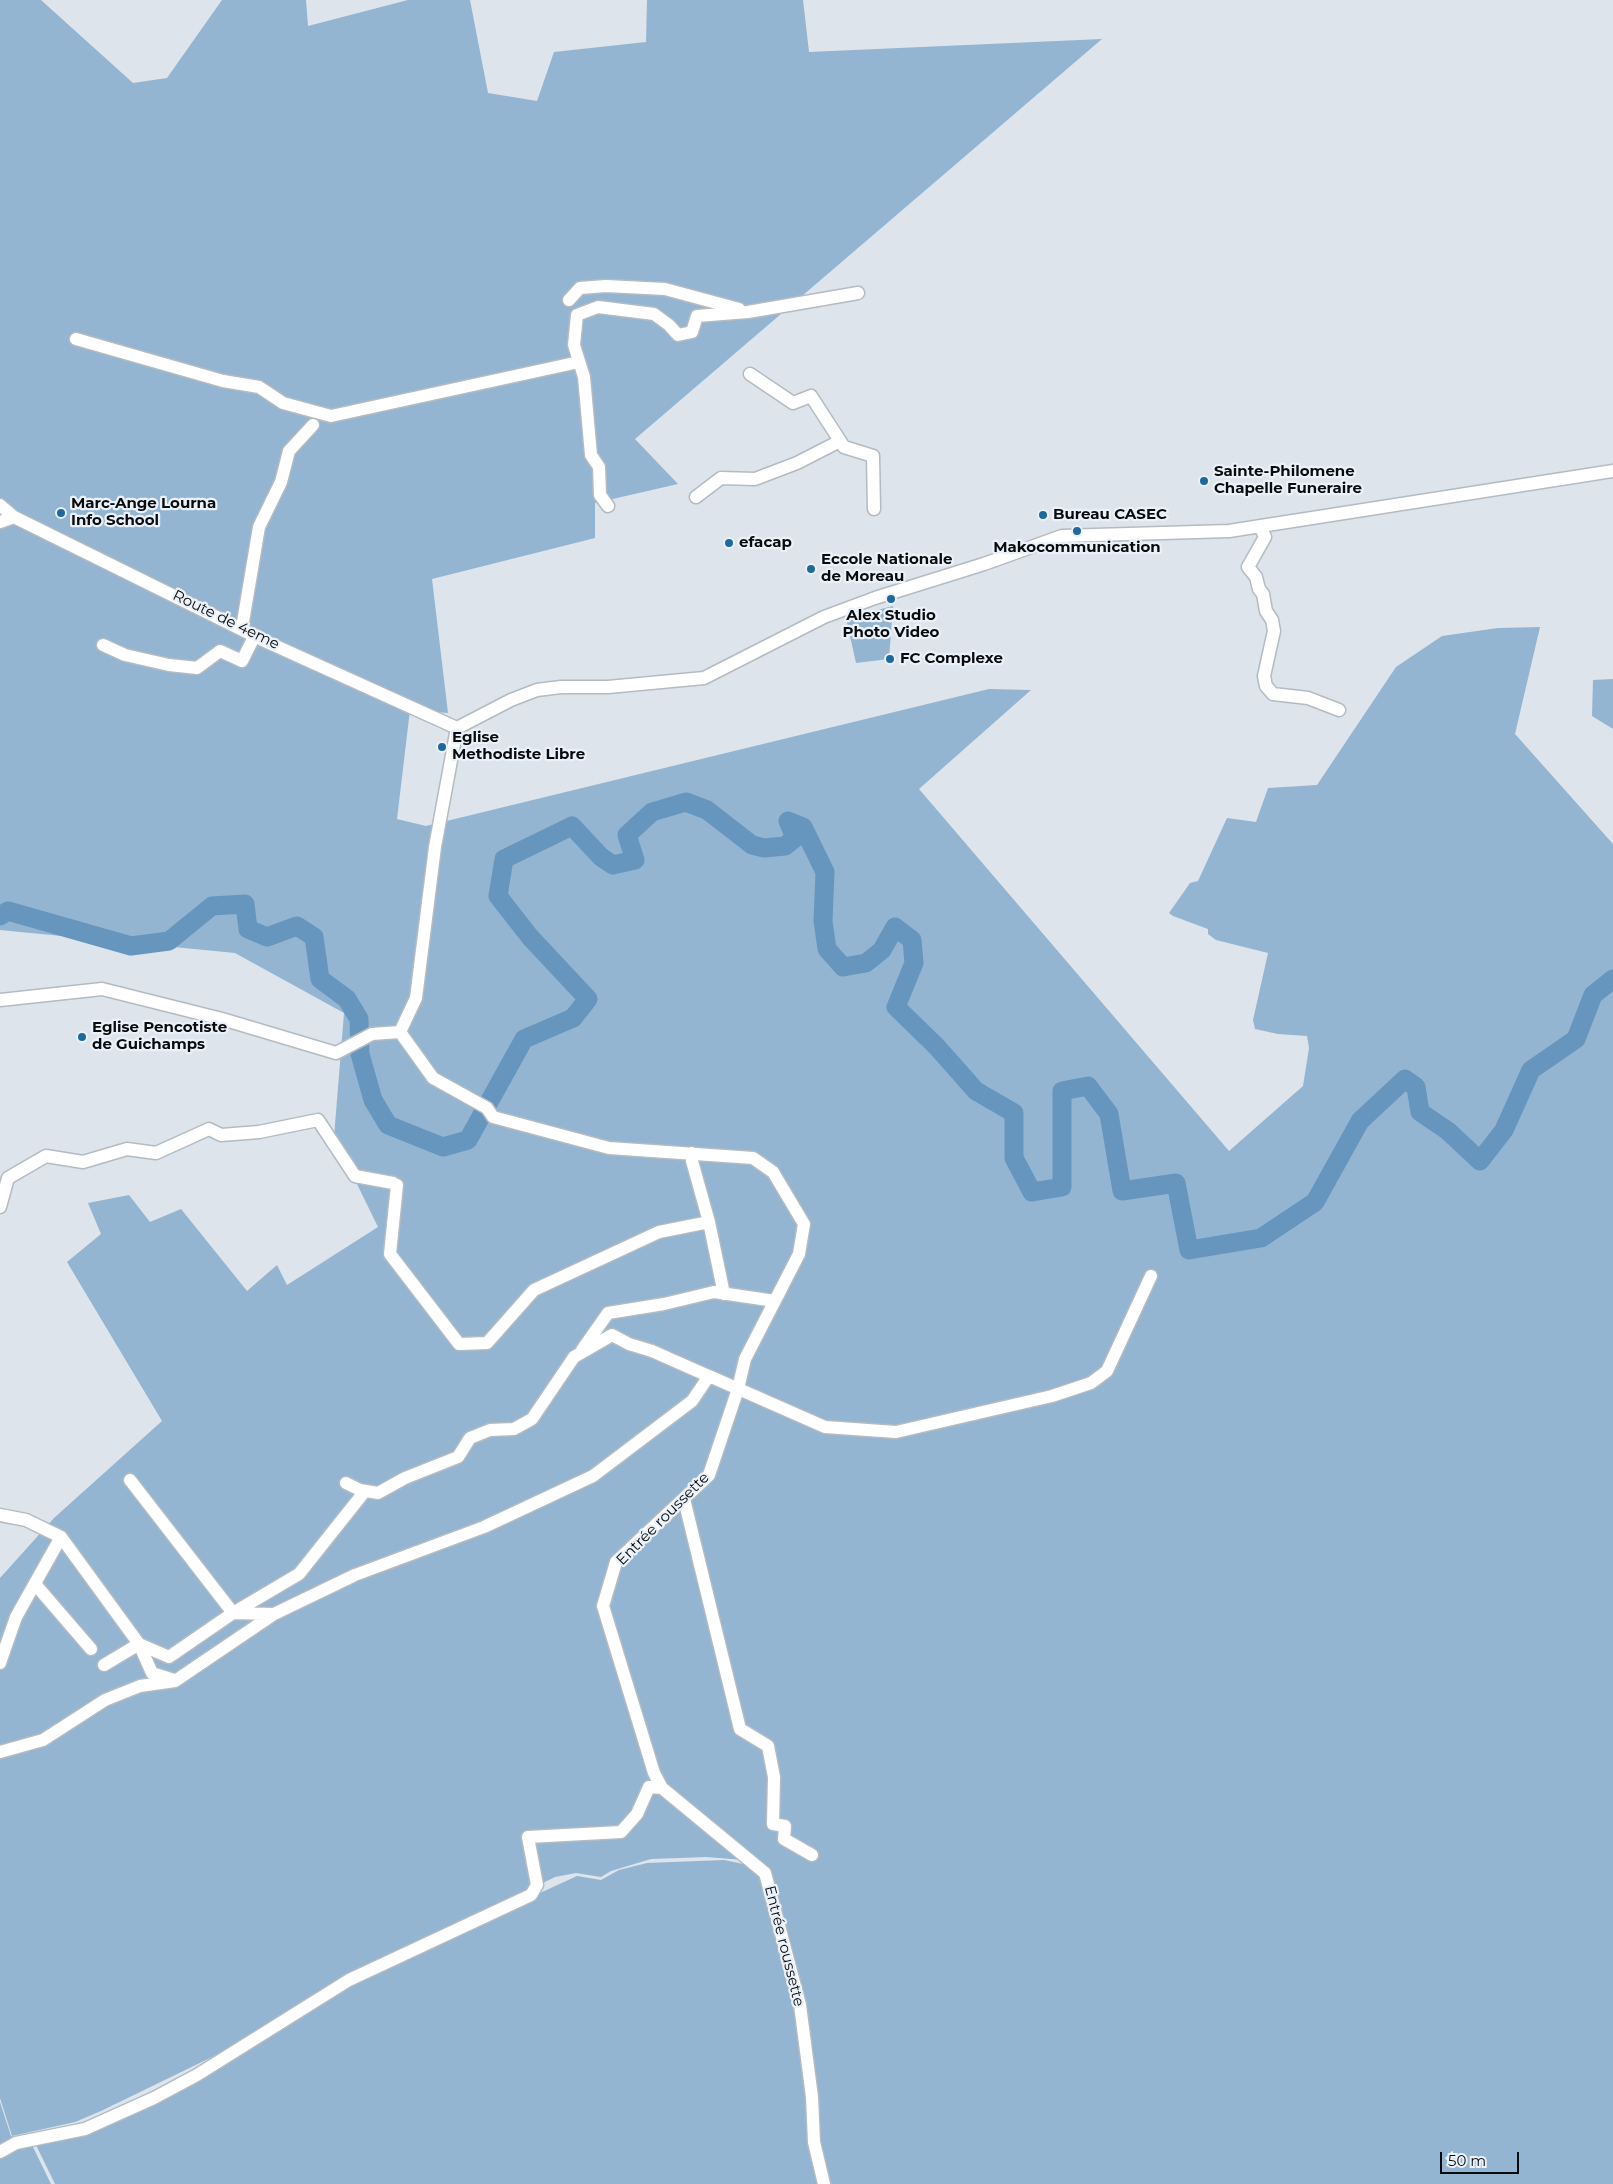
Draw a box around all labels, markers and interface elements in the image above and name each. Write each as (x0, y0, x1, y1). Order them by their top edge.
place label: Sainte-Philomene Chapelle Funeraire (1214, 463, 1362, 498)
marker: Sainte-Philomene Chapelle Funeraire (1198, 475, 1210, 487)
place label: Marc-Ange Lourna Info School (71, 495, 216, 530)
place label: Bureau CASEC (1053, 506, 1167, 524)
marker: Marc-Ange Lourna Info School (55, 507, 67, 519)
marker: Bureau CASEC (1037, 509, 1049, 521)
marker: Makocommunication (1071, 525, 1083, 537)
place label: efacap (739, 534, 792, 552)
marker: efacap (723, 537, 735, 549)
place label: Makocommunication (993, 539, 1161, 557)
place label: Eccole Nationale de Moreau (821, 551, 952, 586)
marker: Eccole Nationale de Moreau (805, 563, 817, 575)
street label: Route de 4eme (170, 586, 282, 654)
marker: Alex Studio Photo Video (885, 593, 897, 605)
place label: Alex Studio Photo Video (843, 607, 939, 642)
place label: FC Complexe (900, 650, 1003, 668)
marker: FC Complexe (884, 653, 896, 665)
place label: Eglise Methodiste Libre (452, 729, 585, 764)
marker: Eglise Methodiste Libre (436, 741, 448, 753)
place label: Eglise Pencotiste de Guichamps (92, 1019, 227, 1054)
marker: Eglise Pencotiste de Guichamps (76, 1031, 88, 1043)
street label: Entrée roussette (613, 1469, 713, 1569)
street label: Entrée roussette (760, 1884, 808, 2008)
scale bar (1443, 2142, 1522, 2174)
text: 50 m (1448, 2151, 1486, 2170)

